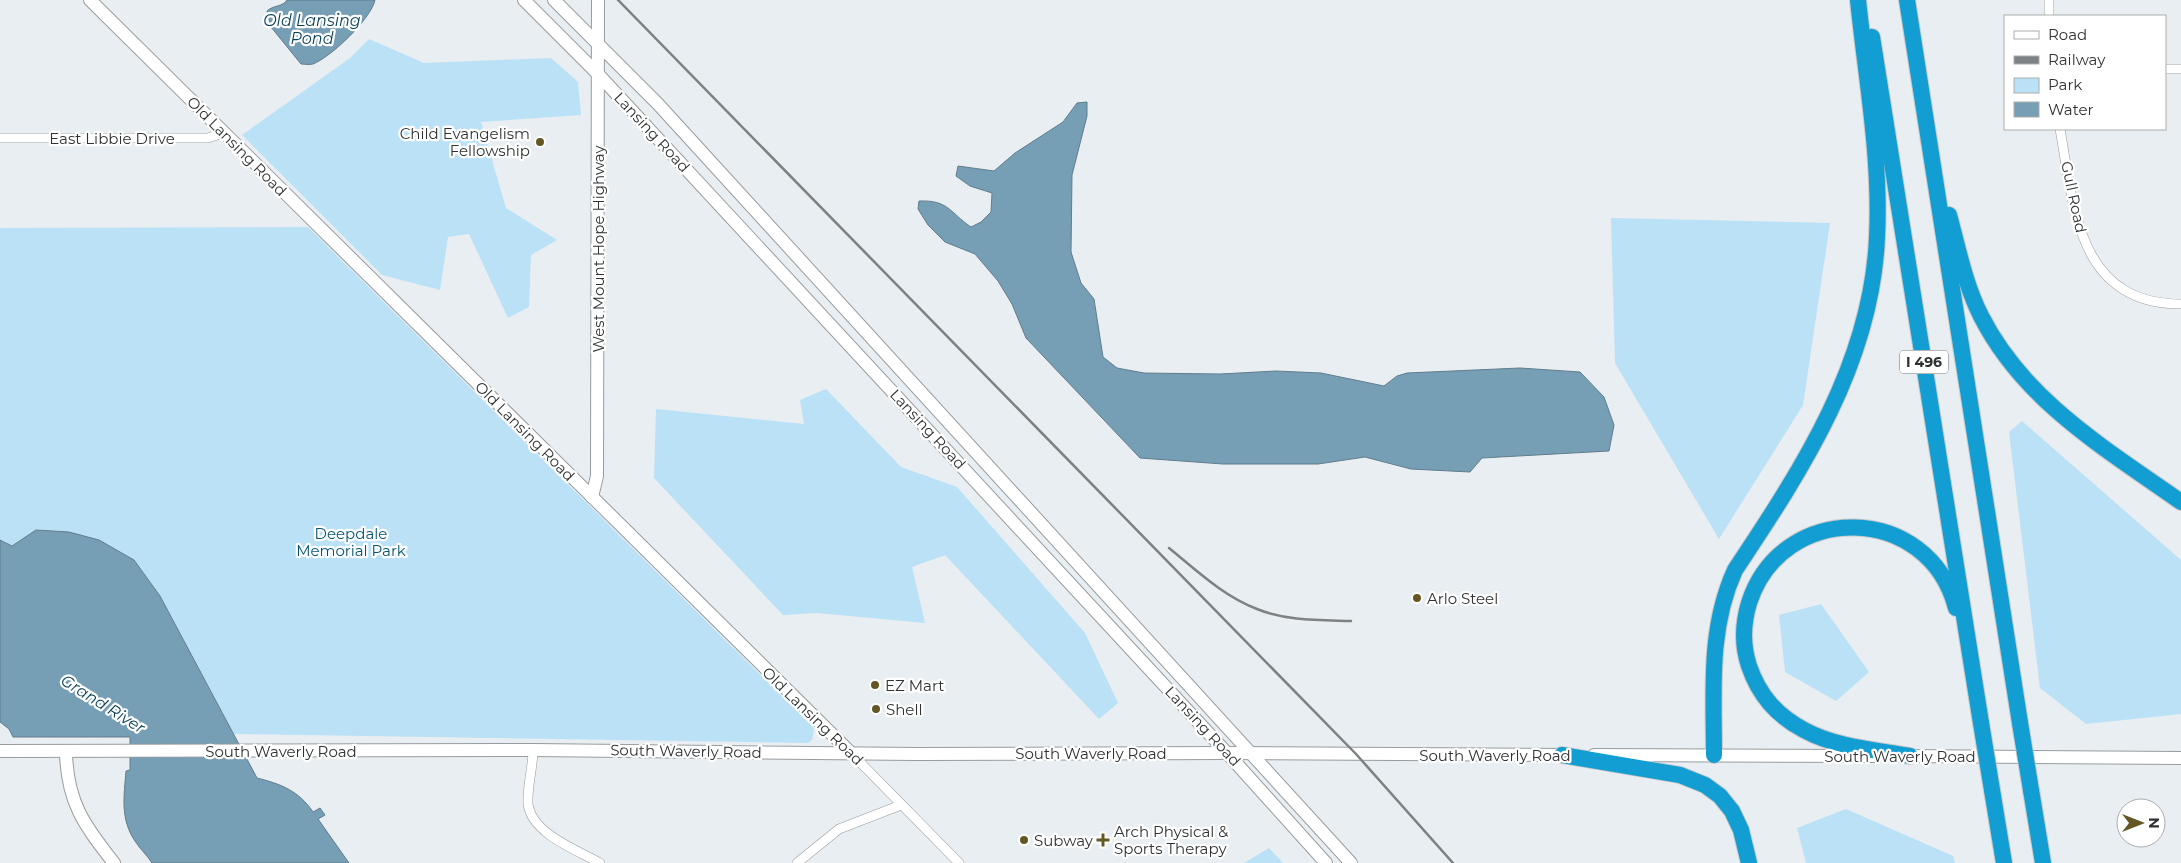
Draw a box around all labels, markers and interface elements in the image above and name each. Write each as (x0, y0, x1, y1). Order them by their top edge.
water label: Old Lansing Pond (263, 11, 361, 48)
legend (2004, 15, 2166, 130)
text: Road (2048, 25, 2087, 44)
text: Railway (2048, 50, 2106, 69)
text: Park (2048, 75, 2082, 94)
street label: Lansing Road (610, 88, 694, 176)
street label: Old Lansing Road (183, 92, 291, 200)
text: Water (2048, 100, 2094, 119)
place label: Child Evangelism Fellowship (400, 124, 530, 160)
street label: East Libbie Drive (49, 129, 175, 148)
marker: Child Evangelism Fellowship (534, 136, 546, 148)
street label: West Mount Hope Highway (589, 145, 608, 353)
street label: Gull Road (2057, 159, 2091, 235)
road number: I 496 (1900, 351, 1948, 374)
street label: Old Lansing Road (471, 377, 579, 485)
street label: Lansing Road (886, 385, 970, 473)
park label: Deepdale Memorial Park (296, 524, 406, 560)
place label: Arlo Steel (1427, 589, 1498, 608)
marker: Arlo Steel (1411, 592, 1423, 604)
street label: Old Lansing Road (758, 663, 868, 769)
water label: Grand River (57, 671, 149, 738)
place label: EZ Mart (885, 676, 944, 695)
marker: EZ Mart (869, 679, 881, 691)
street label: Lansing Road (1161, 682, 1245, 770)
place label: Shell (886, 700, 923, 719)
marker: Shell (870, 703, 882, 715)
street label: South Waverly Road (610, 740, 762, 762)
street label: South Waverly Road (205, 742, 357, 761)
street label: South Waverly Road (1015, 744, 1167, 763)
street label: South Waverly Road (1419, 746, 1571, 765)
street label: South Waverly Road (1824, 747, 1976, 766)
north arrow (2116, 798, 2166, 848)
text: N (2145, 817, 2163, 829)
place label: Arch Physical & Sports Therapy (1114, 822, 1228, 858)
place label: Subway (1034, 831, 1094, 850)
marker: Arch Physical & Sports Therapy (1096, 833, 1110, 847)
marker: Subway (1018, 834, 1030, 846)

